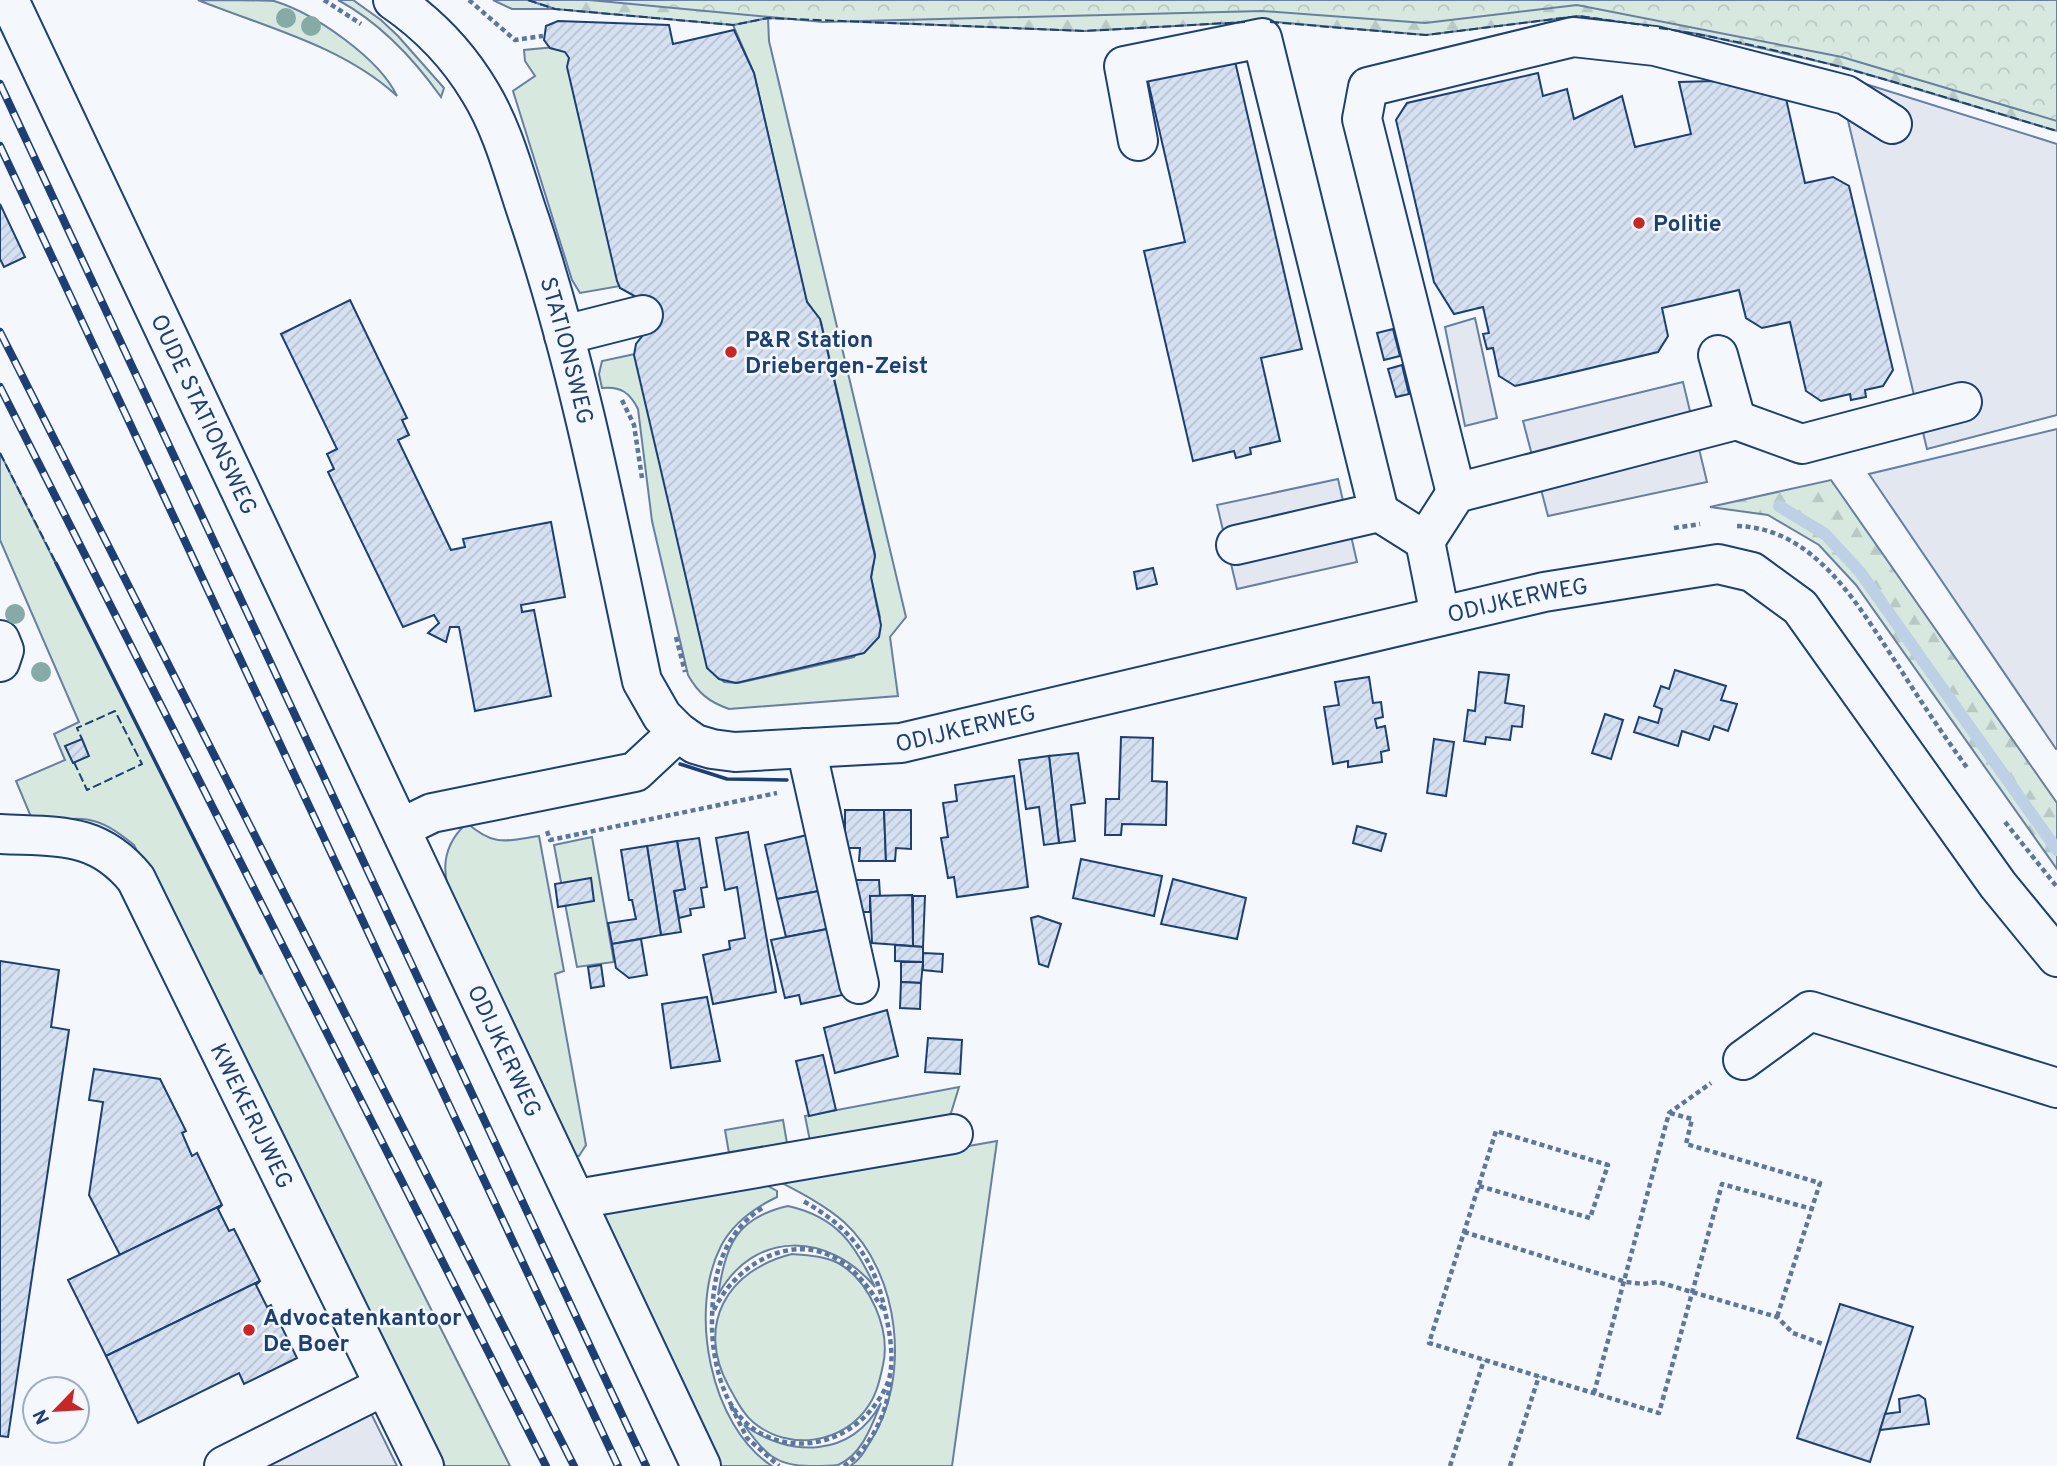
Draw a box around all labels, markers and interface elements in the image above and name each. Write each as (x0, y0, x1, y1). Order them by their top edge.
place label: Politie (1653, 211, 1722, 240)
marker: Politie (1631, 215, 1647, 231)
street label: STATIONSWEG (532, 274, 598, 428)
street label: OUDE STATIONSWEG (142, 310, 262, 520)
place label: P&R Station Driebergen-Zeist (745, 327, 928, 382)
marker: P&R Station Driebergen-Zeist (723, 344, 739, 360)
street label: ODIJKERWEG (1445, 573, 1590, 631)
street label: ODIJKERWEG (893, 700, 1039, 761)
street label: ODIJKERWEG (459, 981, 546, 1123)
street label: KWEKERIJWEG (202, 1039, 298, 1194)
place label: Advocatenkantoor De Boer (263, 1305, 462, 1360)
marker: Advocatenkantoor De Boer (241, 1322, 257, 1338)
north arrow (21, 1375, 91, 1445)
text: N (29, 1405, 56, 1428)

